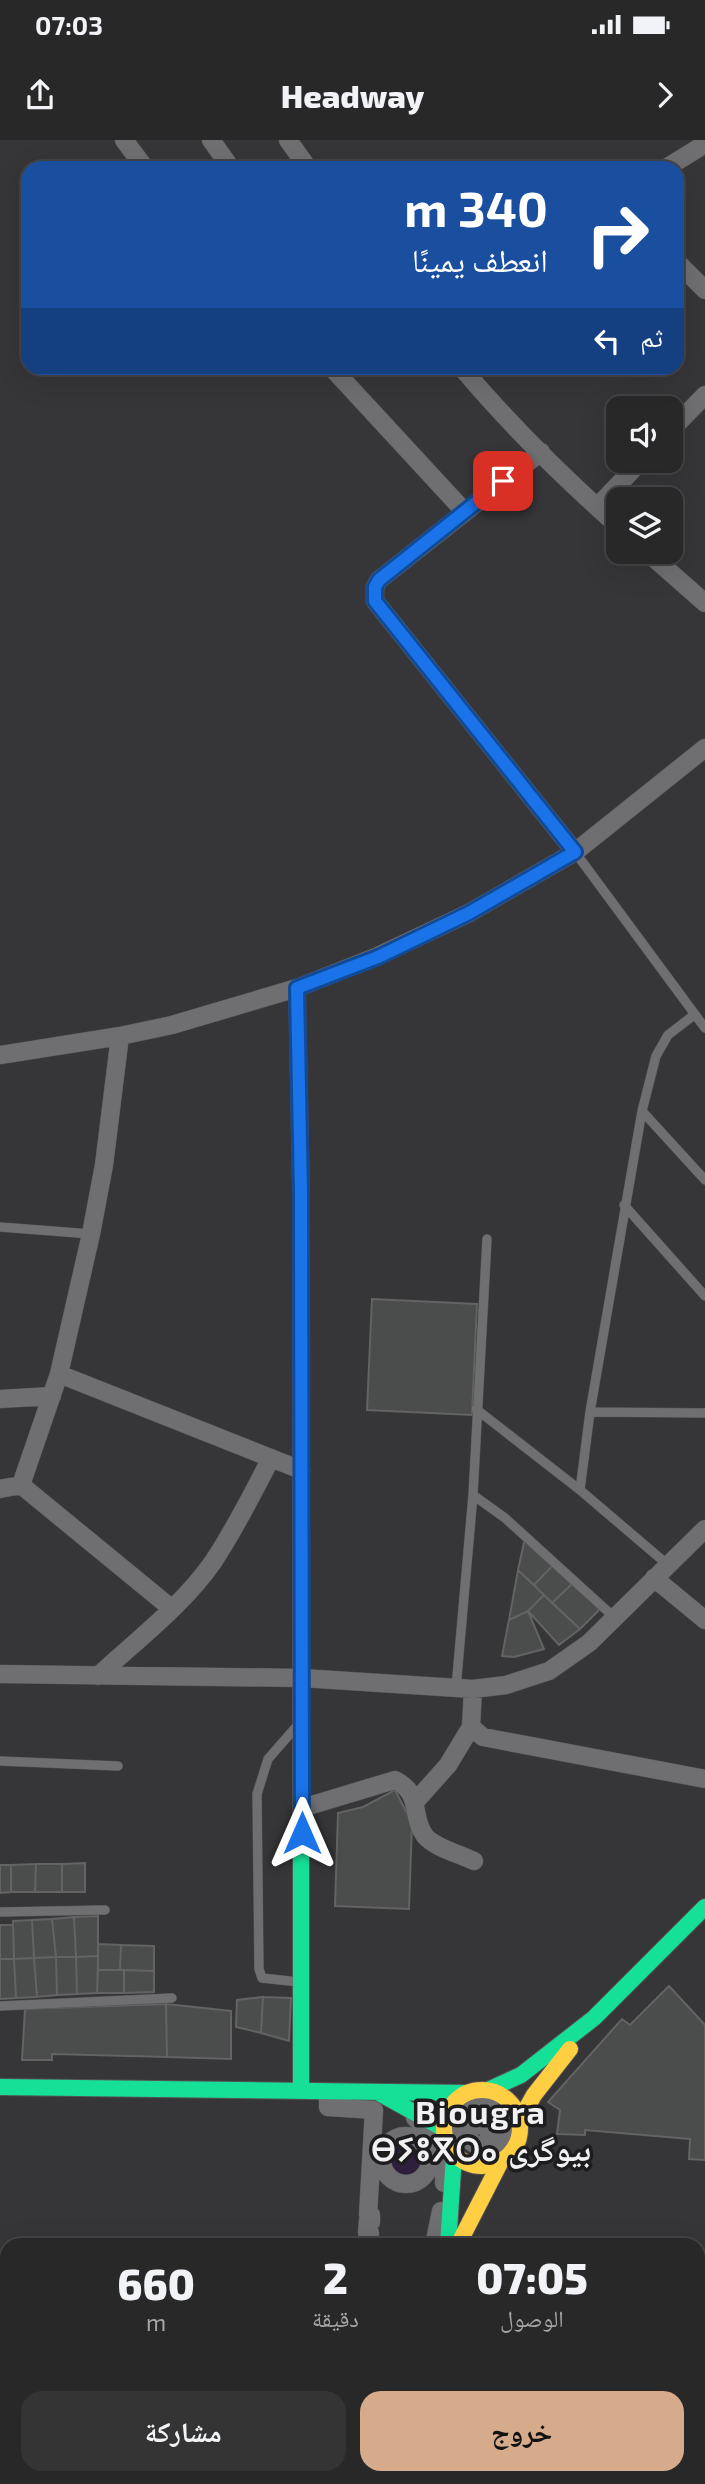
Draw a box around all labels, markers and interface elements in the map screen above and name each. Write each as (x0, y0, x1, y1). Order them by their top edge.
text: 07:03 (35, 9, 103, 40)
icon: share (21, 76, 59, 114)
text: Headway (281, 76, 424, 114)
icon: forward (646, 76, 684, 114)
text: 340 m (404, 178, 548, 237)
icon: right (572, 189, 663, 280)
text: انعطف يمينًا (412, 240, 548, 278)
text: ثم (640, 321, 663, 352)
icon: left (588, 322, 626, 360)
map controls (606, 396, 683, 564)
button: sound (606, 396, 683, 473)
pin (473, 451, 533, 511)
icon: arrive (484, 462, 522, 500)
button: layers (606, 487, 683, 564)
position arrow (265, 1796, 339, 1870)
district label: Biougra ⴱⵢⵓⴳⵔⴰ بيوگرى (371, 2092, 591, 2169)
text: 2 (323, 2252, 348, 2302)
text: 07:05 (476, 2252, 588, 2302)
text: 660 (117, 2258, 195, 2308)
text: دقيقة (312, 2304, 359, 2332)
text: الوصول (500, 2304, 564, 2332)
text: m (146, 2308, 166, 2336)
button: مشاركة (21, 2391, 346, 2471)
button: خروج (360, 2391, 684, 2471)

